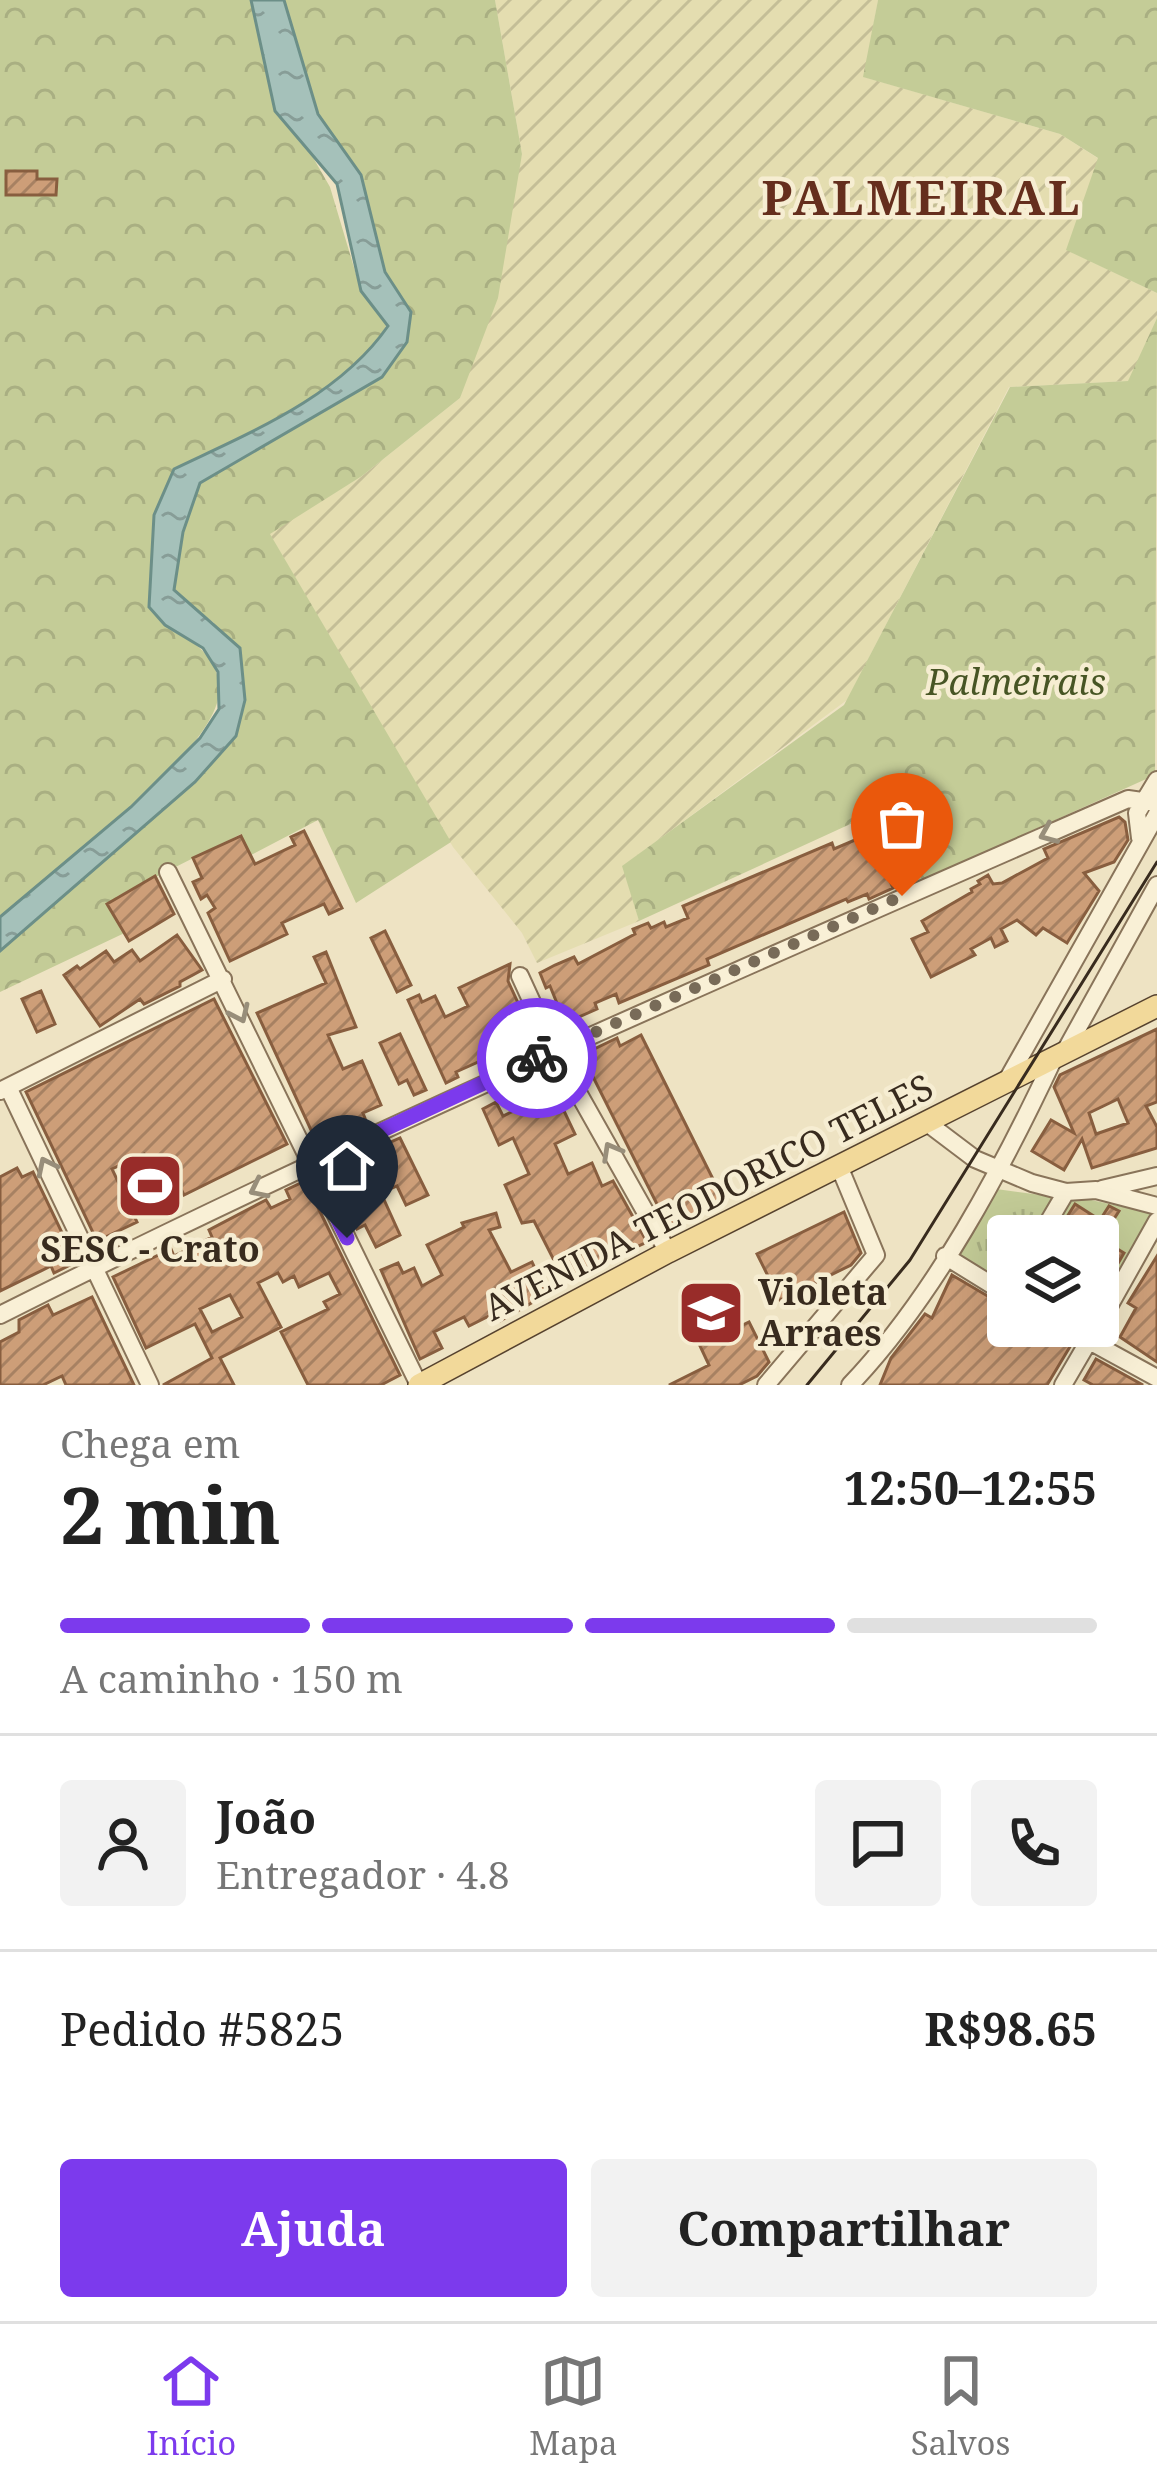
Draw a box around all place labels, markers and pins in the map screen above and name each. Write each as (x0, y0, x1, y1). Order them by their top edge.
pin (851, 773, 953, 896)
pin (296, 1115, 398, 1238)
sports icon: SESC - Crato (115, 1151, 185, 1221)
place label: SESC - Crato (40, 1224, 260, 1273)
place label: Violeta Arraes (758, 1267, 887, 1357)
school or university icon: Violeta Arraes (676, 1278, 746, 1348)

